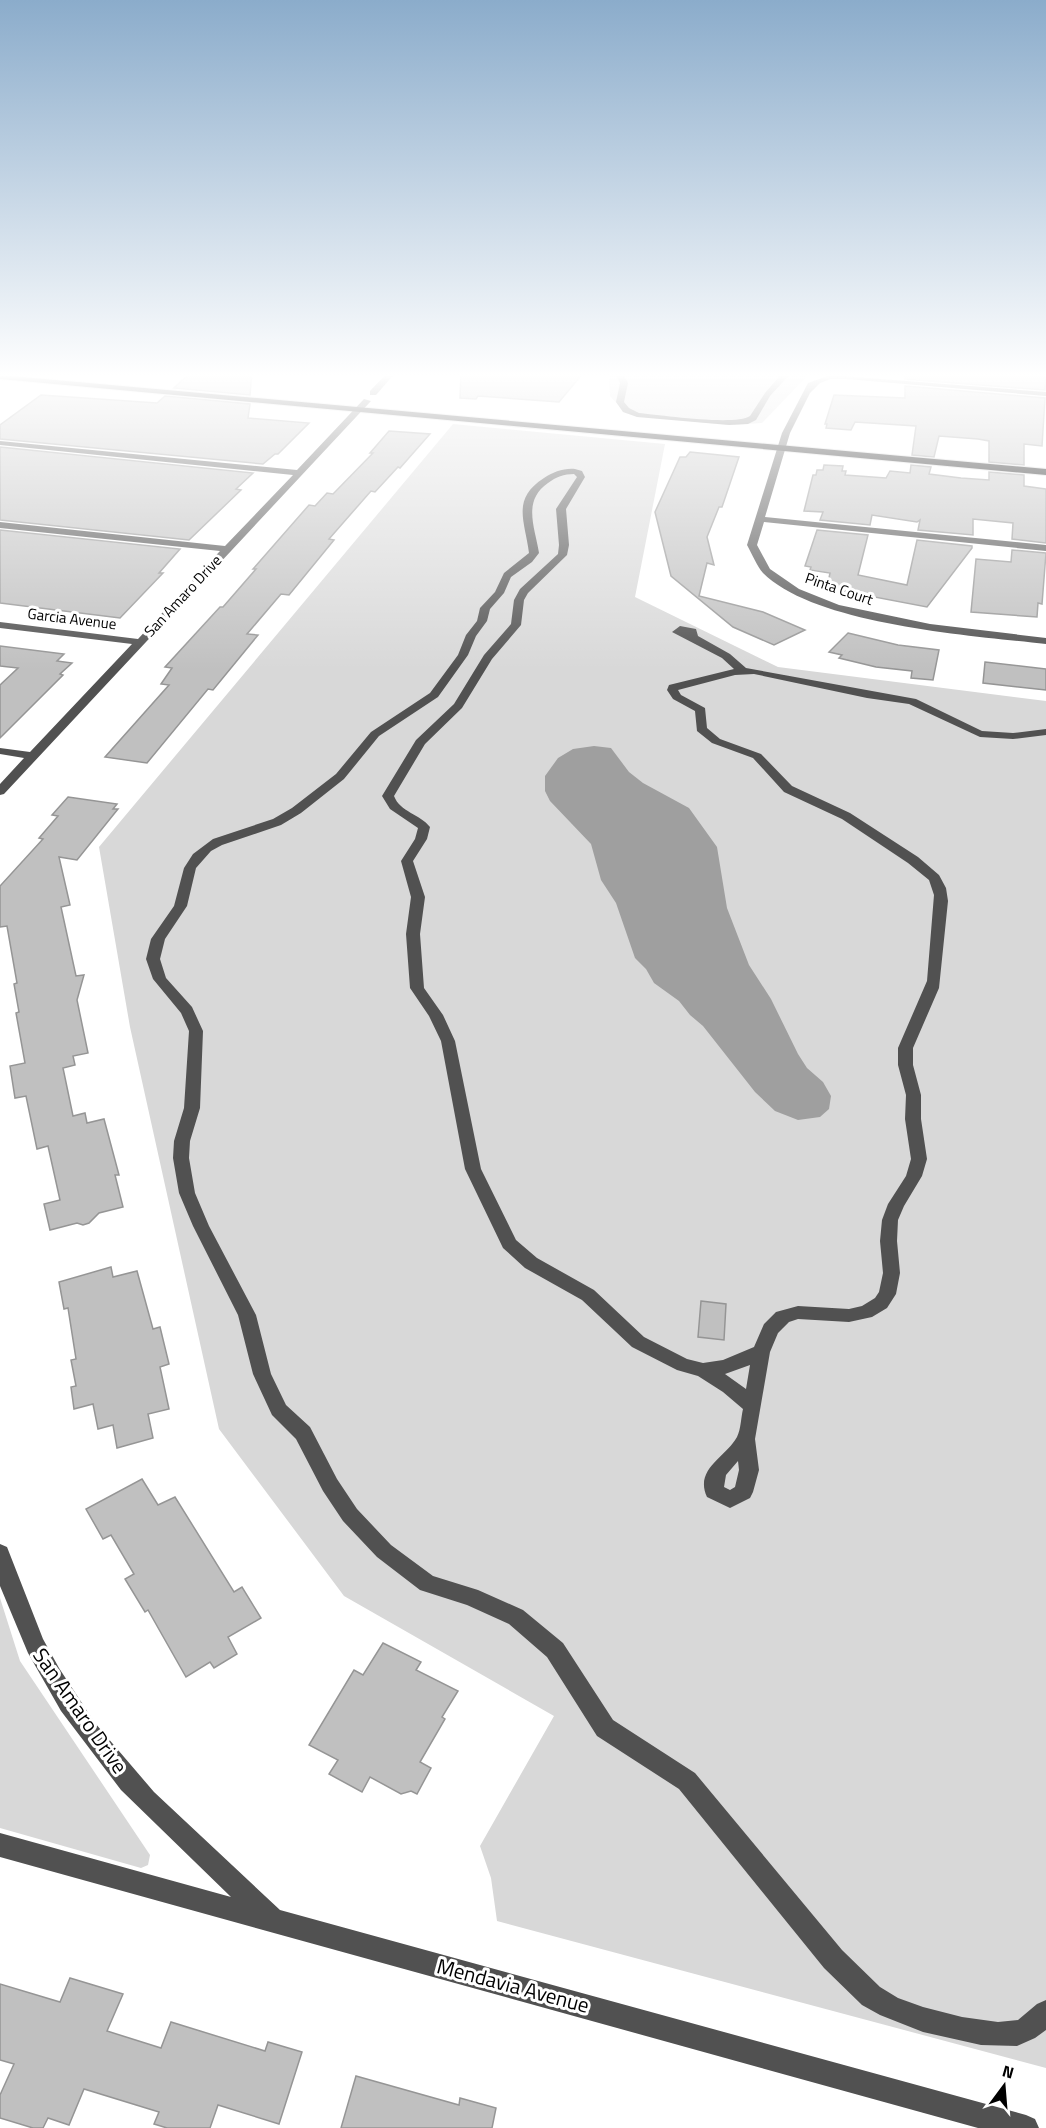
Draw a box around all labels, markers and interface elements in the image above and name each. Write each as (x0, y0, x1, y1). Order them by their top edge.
street label: San Amaro Drive (138, 549, 227, 642)
street label: Pinta Court (802, 566, 877, 611)
street label: Garcia Avenue (26, 602, 118, 635)
street label: San Amaro Drive (26, 1641, 136, 1780)
street label: Mendavia Avenue (434, 1949, 593, 2021)
north arrow (974, 2056, 1034, 2116)
text: N (999, 2059, 1017, 2085)

